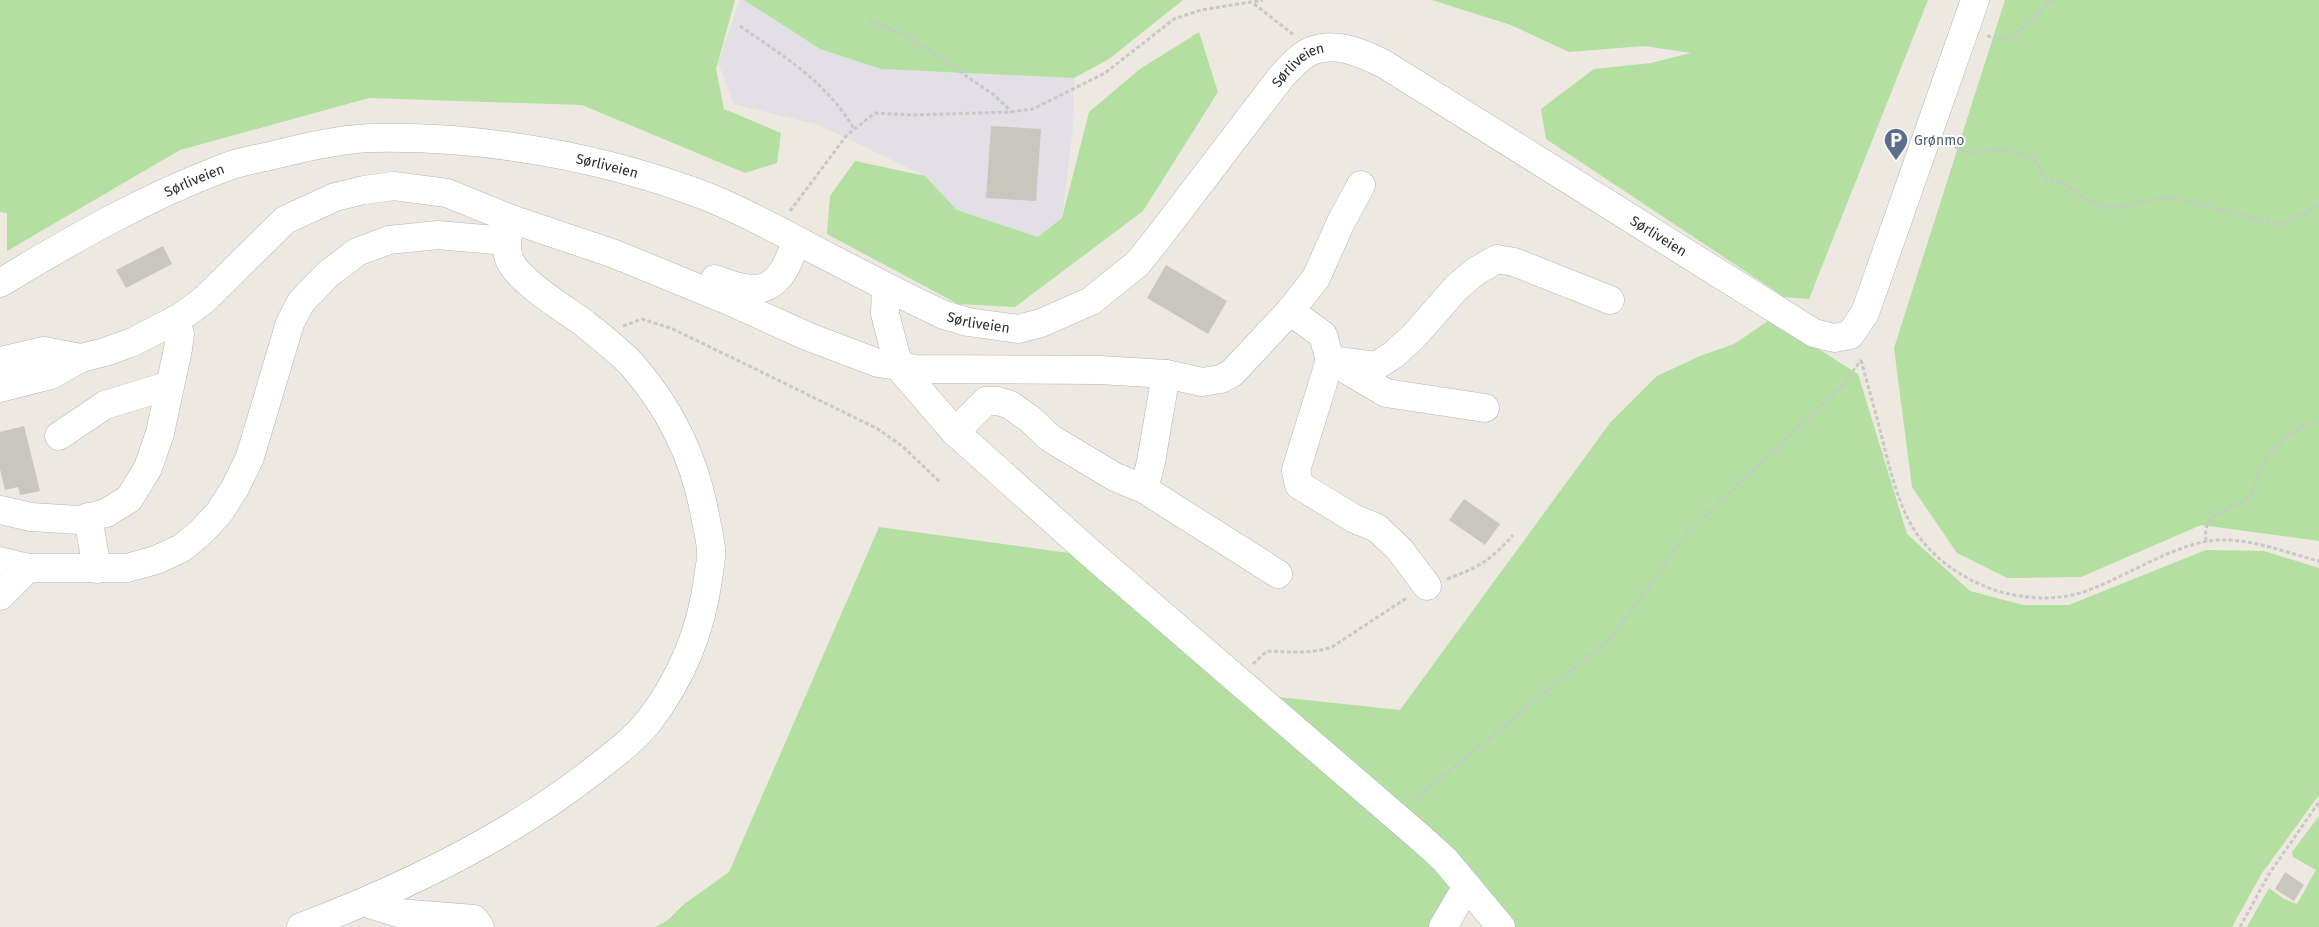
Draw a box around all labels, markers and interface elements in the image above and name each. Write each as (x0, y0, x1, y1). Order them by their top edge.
street label: Sørliveien (1268, 39, 1325, 90)
parking icon: Grønmo (1883, 127, 1909, 161)
place label: Grønmo (1914, 132, 1964, 149)
street label: Sørliveien (574, 150, 640, 182)
street label: Sørliveien (161, 160, 227, 200)
street label: Sørliveien (1627, 212, 1690, 260)
street label: Sørliveien (945, 308, 1011, 336)

